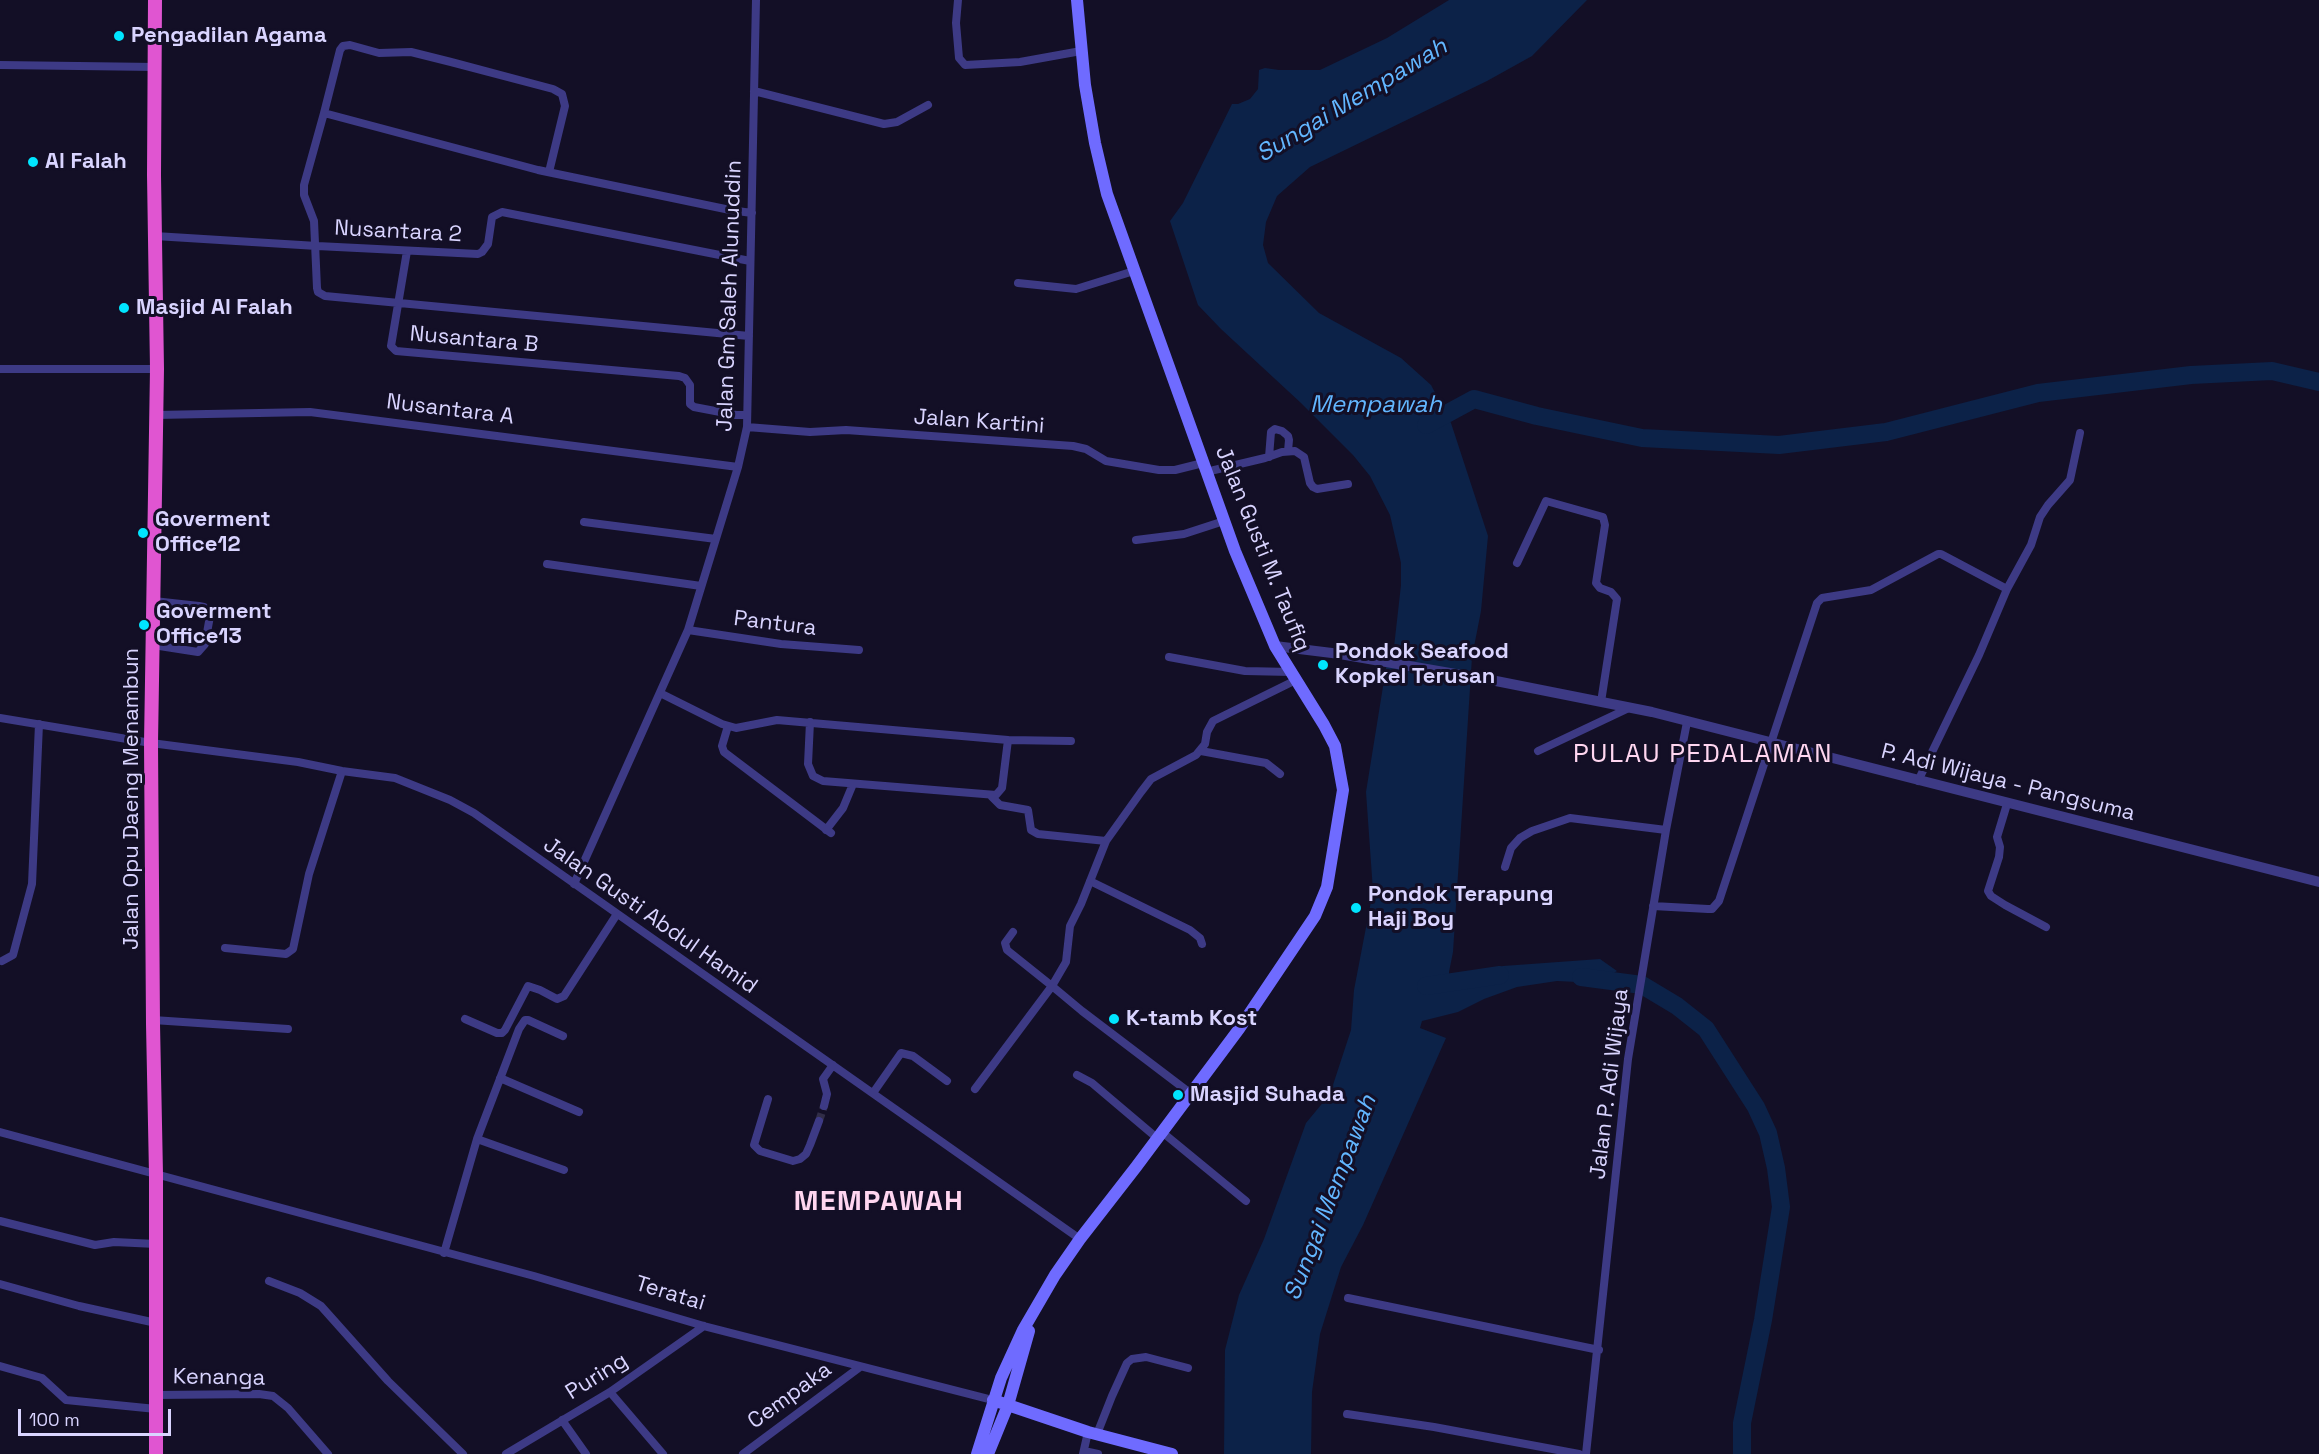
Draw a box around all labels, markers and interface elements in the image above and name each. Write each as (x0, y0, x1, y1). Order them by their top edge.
place label: Pengadilan Agama (131, 23, 327, 49)
marker: Pengadilan Agama (112, 29, 126, 43)
water label: Sungai Mempawah (1251, 33, 1453, 169)
place label: Al Falah (45, 149, 127, 175)
marker: Al Falah (26, 155, 40, 169)
street label: Jalan Gm Saleh Alunuddin (712, 160, 748, 432)
street label: Nusantara 2 (334, 215, 462, 249)
place label: Masjid Al Falah (136, 295, 293, 321)
marker: Masjid Al Falah (117, 301, 131, 315)
street label: Nusantara B (409, 321, 539, 359)
street label: Nusantara A (385, 389, 515, 431)
water label: Mempawah (1310, 391, 1442, 419)
street label: Jalan Kartini (913, 404, 1045, 440)
street label: Jalan Gusti M. Taufiq (1209, 443, 1315, 655)
place label: Goverment Office12 (155, 507, 271, 558)
marker: Goverment Office12 (136, 526, 150, 540)
place label: Goverment Office13 (156, 599, 272, 650)
street label: Pantura (732, 606, 818, 642)
marker: Goverment Office13 (137, 618, 151, 632)
place label: Pondok Seafood Kopkel Terusan (1335, 639, 1509, 690)
street label: Jalan Opu Daeng Menambun (119, 648, 145, 950)
marker: Pondok Seafood Kopkel Terusan (1316, 658, 1330, 672)
district label: PULAU PEDALAMAN (1573, 739, 1833, 771)
street label: P. Adi Wijaya - Pangsuma (1878, 739, 2138, 827)
street label: Jalan Gusti Abdul Hamid (538, 832, 762, 1000)
place label: Pondok Terapung Haji Boy (1368, 882, 1553, 933)
marker: Pondok Terapung Haji Boy (1349, 901, 1363, 915)
street label: Jalan P. Adi Wijaya (1585, 987, 1635, 1181)
place label: K-tamb Kost (1126, 1006, 1257, 1032)
marker: K-tamb Kost (1107, 1012, 1121, 1026)
place label: Masjid Suhada (1190, 1082, 1345, 1108)
marker: Masjid Suhada (1171, 1088, 1185, 1102)
water label: Sungai Mempawah (1279, 1091, 1383, 1305)
district label: MEMPAWAH (794, 1185, 964, 1219)
street label: Teratai (632, 1271, 708, 1317)
street label: Puring (561, 1348, 633, 1406)
street label: Cempaka (743, 1357, 837, 1435)
street label: Kenanga (173, 1364, 265, 1392)
scale bar (21, 1397, 174, 1435)
text: 100 m (29, 1408, 80, 1431)

